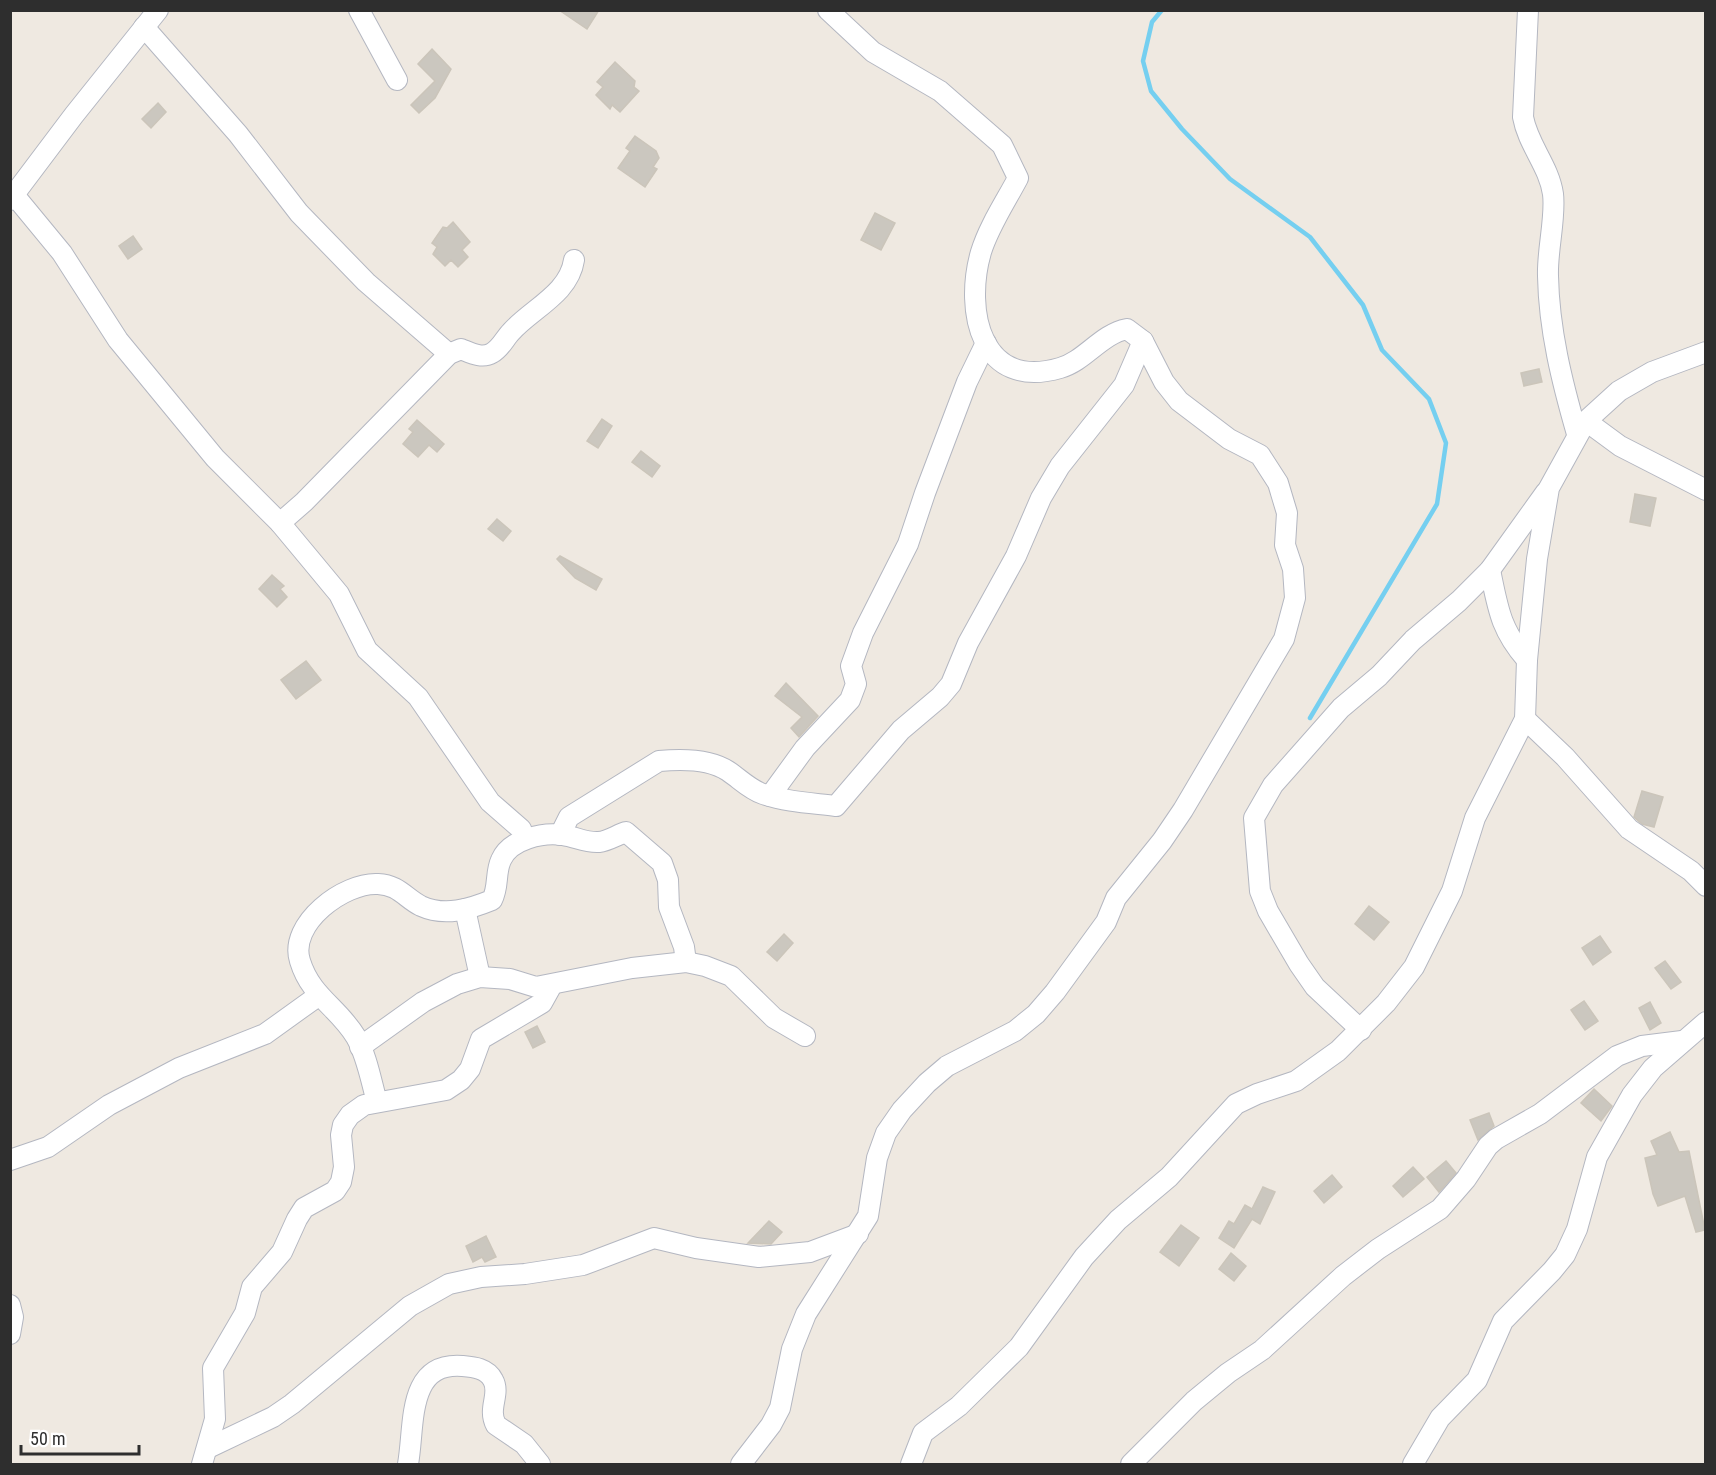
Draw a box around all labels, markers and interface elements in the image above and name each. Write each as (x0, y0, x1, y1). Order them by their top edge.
scale bar (21, 1418, 140, 1456)
text: 50 m (30, 1428, 65, 1449)

